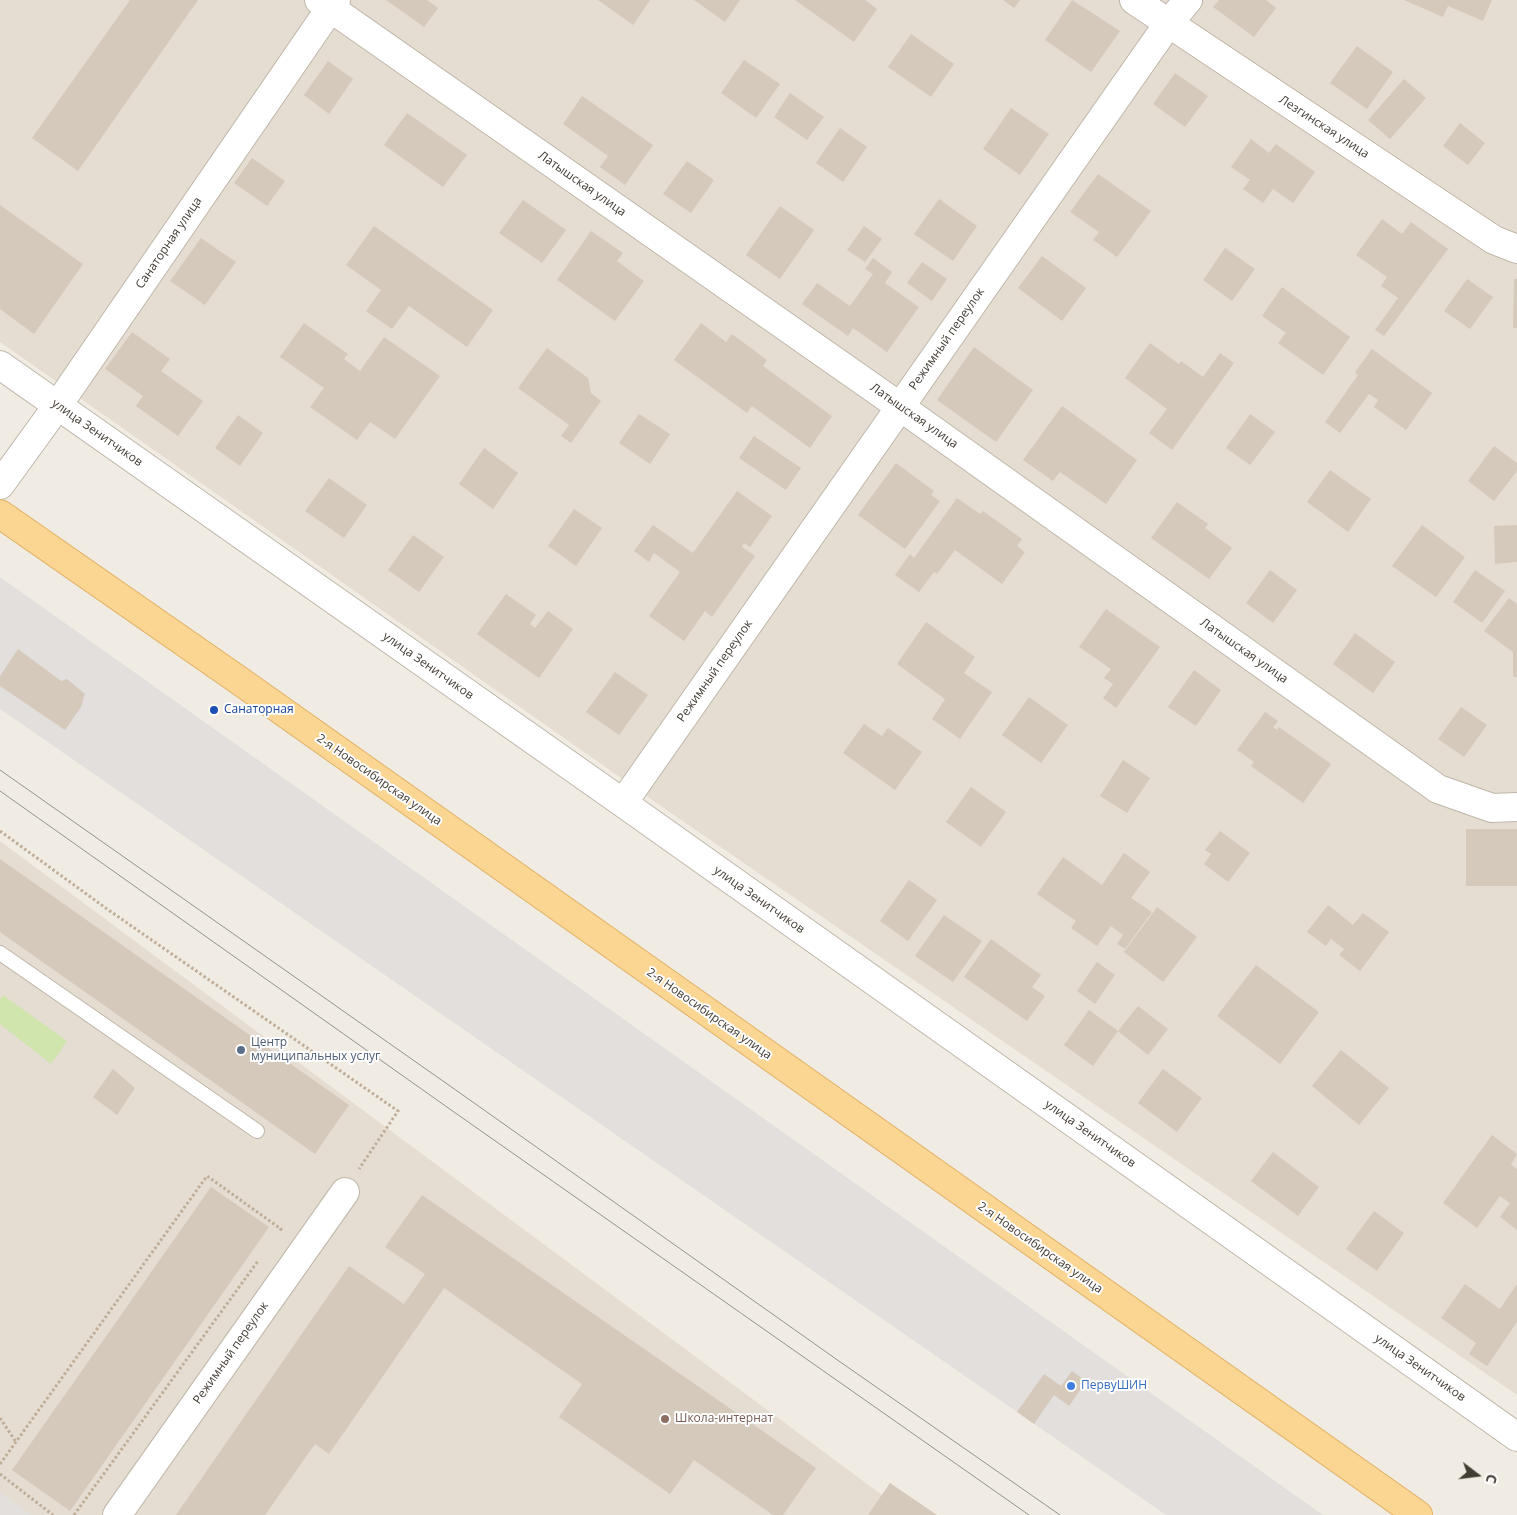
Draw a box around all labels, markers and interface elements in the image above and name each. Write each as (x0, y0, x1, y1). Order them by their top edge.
street label: Лезгинская улица (1276, 93, 1372, 161)
street label: Латышская улица (535, 148, 629, 220)
street label: Санаторная улица (133, 194, 205, 292)
street label: Режимный переулок (906, 285, 988, 393)
street label: Латышская улица (867, 380, 961, 452)
street label: улица Зенитчиков (49, 396, 145, 470)
street label: Латышская улица (1197, 615, 1291, 687)
street label: Режимный переулок (674, 617, 756, 725)
street label: улица Зенитчиков (380, 629, 476, 703)
place label: Санаторная (224, 703, 294, 717)
marker: Санаторная (208, 704, 220, 716)
street label: 2-я Новосибирская улица (314, 731, 444, 829)
street label: улица Зенитчиков (711, 863, 807, 937)
street label: 2-я Новосибирская улица (644, 965, 774, 1063)
place label: Центр муниципальных услуг (251, 1036, 380, 1064)
marker: Центр муниципальных услуг (235, 1044, 247, 1056)
street label: улица Зенитчиков (1042, 1097, 1138, 1171)
street label: 2-я Новосибирская улица (975, 1199, 1105, 1297)
street label: Режимный переулок (190, 1299, 272, 1407)
street label: улица Зенитчиков (1372, 1331, 1468, 1405)
place label: ПервуШИН (1081, 1379, 1147, 1393)
marker: ПервуШИН (1065, 1380, 1077, 1392)
place label: Школа-интернат (675, 1412, 773, 1426)
marker: Школа-интернат (659, 1413, 671, 1425)
north arrow (1452, 1450, 1502, 1500)
text: С (1482, 1472, 1502, 1486)

